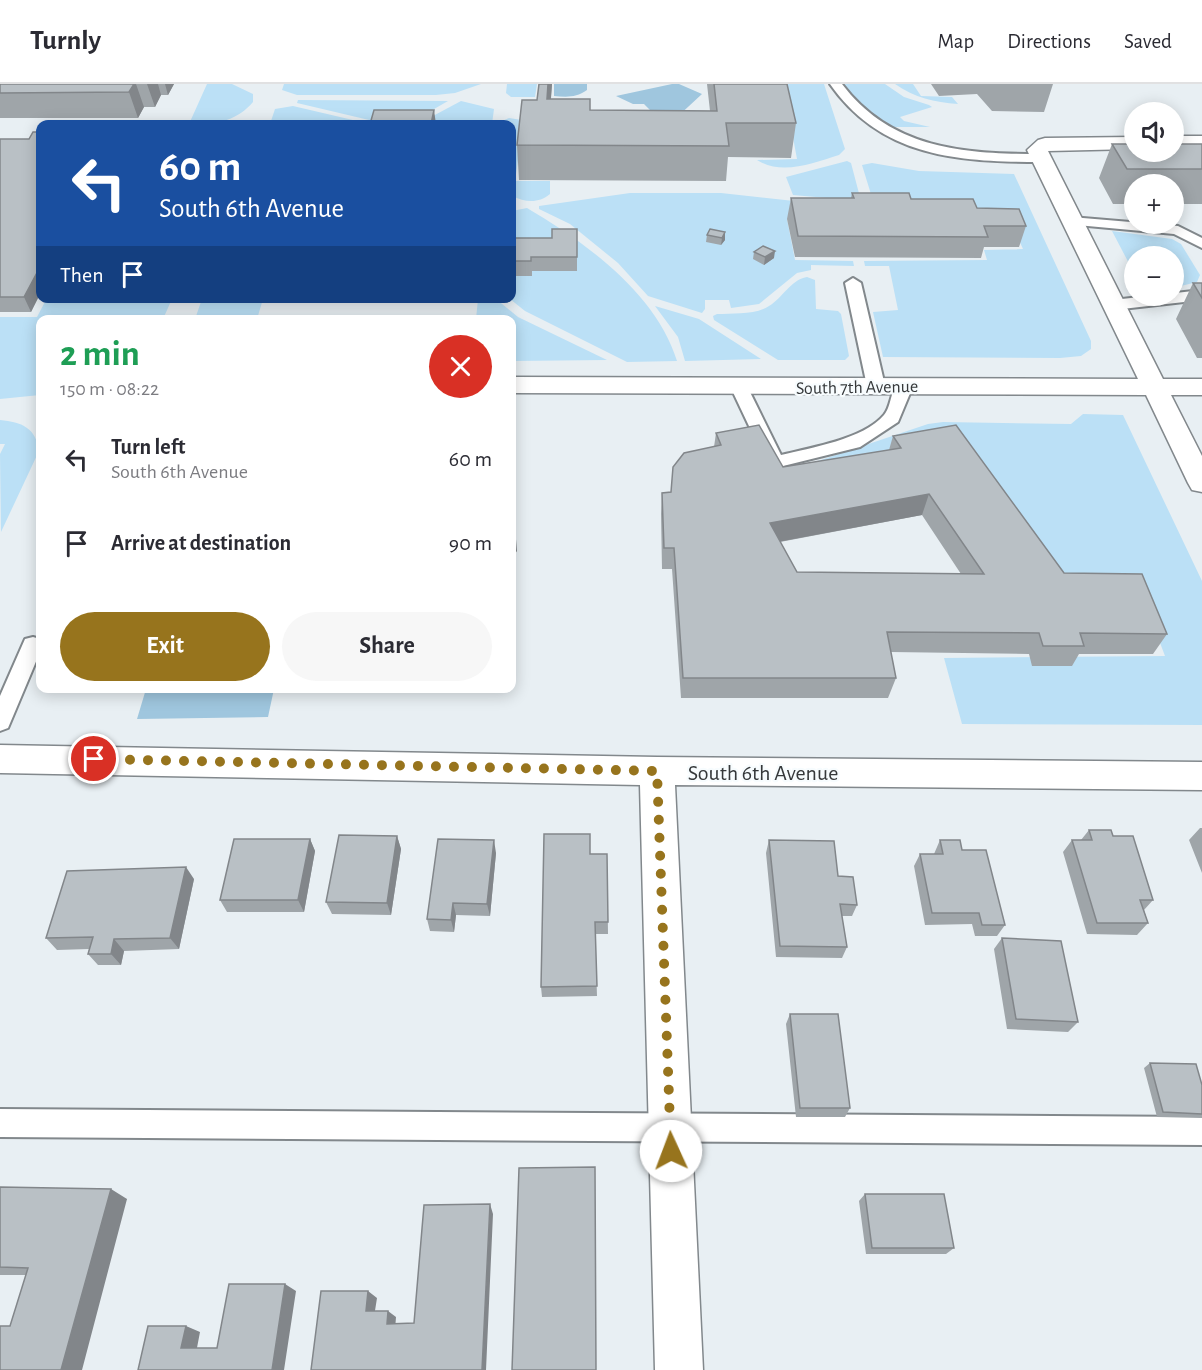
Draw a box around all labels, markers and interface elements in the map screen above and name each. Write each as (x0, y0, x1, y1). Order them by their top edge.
text: Turnly (30, 27, 101, 55)
text: Map (938, 31, 974, 52)
text: Directions (1007, 31, 1091, 52)
text: Saved (1124, 31, 1172, 52)
map controls (1124, 102, 1184, 306)
button: sound (1124, 102, 1184, 162)
icon: left (60, 144, 138, 222)
text: 60 m (159, 146, 241, 188)
button: + (1124, 174, 1184, 234)
text: South 6th Avenue (159, 195, 344, 222)
button: − (1124, 246, 1184, 306)
icon: arrive (116, 258, 149, 291)
text: Then (60, 264, 104, 286)
button: close (429, 335, 492, 398)
text: 2 min (60, 336, 140, 372)
street label: South 7th Avenue (796, 378, 918, 398)
text: 150 m · 08:22 (60, 379, 159, 399)
text: Turn left (111, 436, 185, 458)
icon: left (60, 443, 93, 476)
text: 60 m (449, 448, 492, 470)
text: South 6th Avenue (111, 462, 248, 482)
icon: arrive (60, 527, 93, 560)
text: Arrive at destination (111, 532, 291, 554)
text: 90 m (449, 532, 492, 554)
button: Exit (60, 612, 270, 681)
button: Share (282, 612, 492, 681)
pin (68, 733, 119, 784)
icon: arrive (77, 742, 110, 775)
street label: South 6th Avenue (688, 762, 838, 784)
position arrow (639, 1119, 703, 1183)

